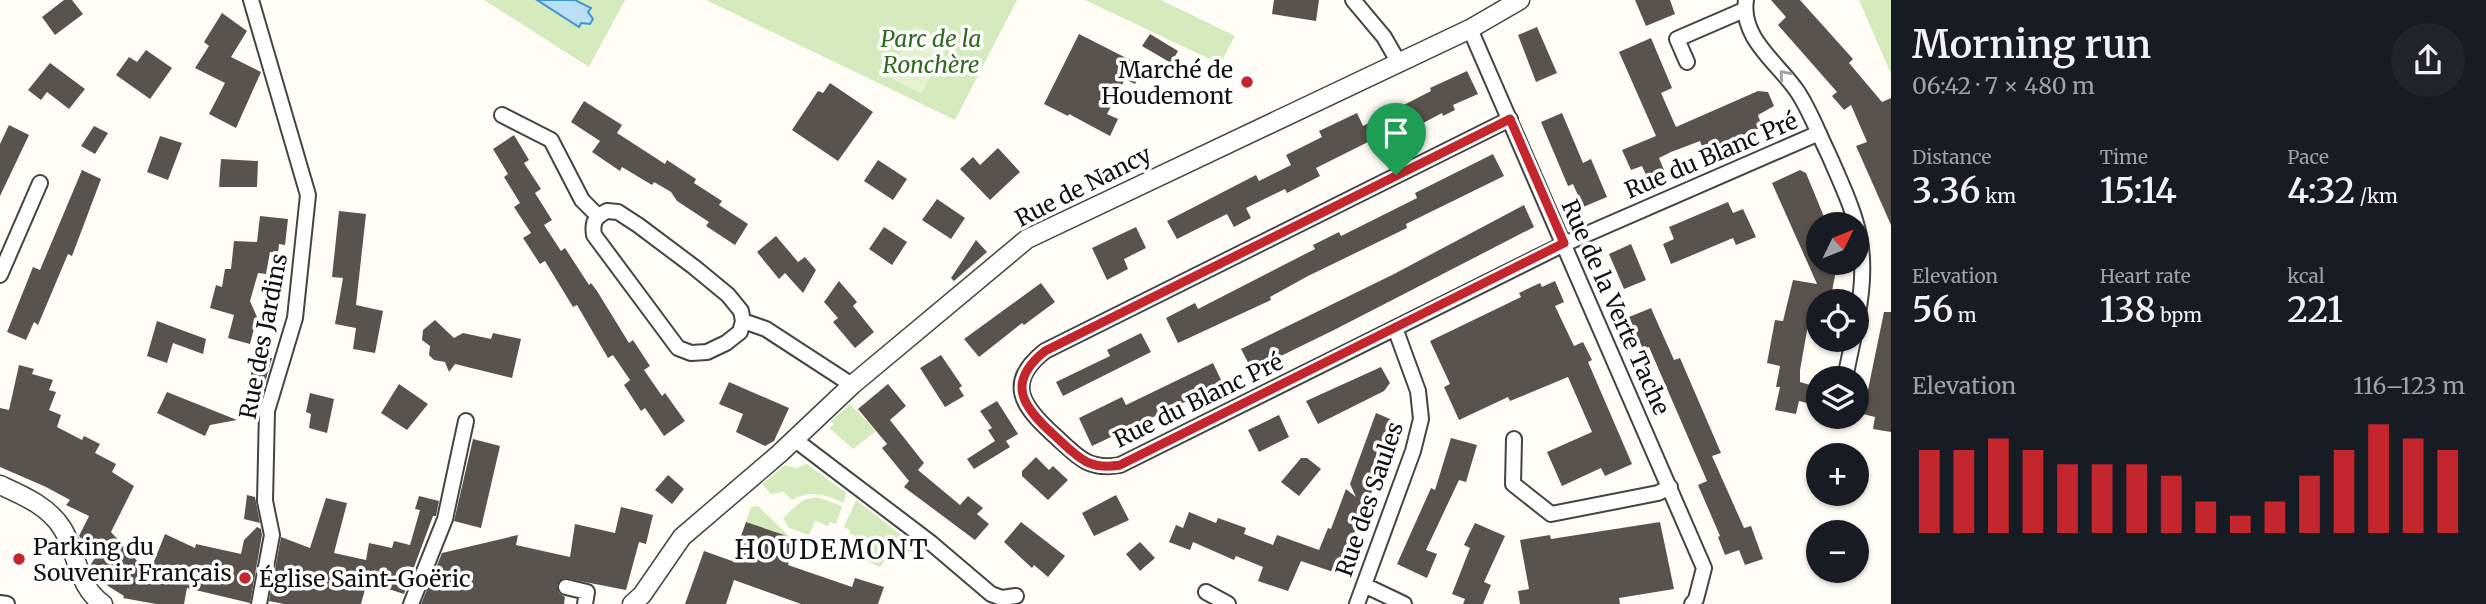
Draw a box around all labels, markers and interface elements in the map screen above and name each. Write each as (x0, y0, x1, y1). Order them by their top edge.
text: Morning run (1912, 21, 2151, 68)
button: share (2391, 23, 2465, 97)
park label: Parc de la Ronchère (881, 24, 981, 79)
place label: Marché de Houdemont (1101, 55, 1233, 110)
one-way arrow (1780, 70, 1792, 83)
text: 06:42 · 7 × 480 m (1912, 71, 2095, 100)
marker: Marché de Houdemont (1239, 74, 1255, 90)
pin (1366, 103, 1426, 175)
street label: Rue du Blanc Pré (1620, 106, 1802, 204)
icon: arrive (1377, 114, 1415, 152)
street label: Rue de Nancy (1010, 139, 1157, 233)
text: Distance (1912, 145, 1991, 169)
text: Time (2100, 145, 2148, 169)
text: Pace (2287, 145, 2329, 169)
text: 3.36 (1912, 169, 1981, 213)
text: 15:14 (2100, 169, 2177, 213)
text: 4:32 (2287, 169, 2355, 213)
text: km (1981, 184, 2016, 208)
text: /km (2355, 184, 2398, 208)
street label: Rue de la Verte Tache (1555, 195, 1677, 419)
north arrow (1806, 212, 1869, 275)
map controls (1806, 212, 1869, 583)
street label: Rue des Jardins (233, 251, 293, 421)
text: Elevation (1912, 264, 1998, 288)
text: Heart rate (2100, 264, 2191, 288)
text: kcal (2287, 264, 2325, 288)
text: 56 (1912, 288, 1953, 332)
text: 138 (2100, 288, 2156, 332)
text: 221 (2287, 288, 2343, 332)
button: locate (1806, 289, 1869, 352)
text: m (1953, 303, 1977, 327)
text: bpm (2156, 303, 2202, 327)
street label: Rue du Blanc Pré (1109, 346, 1287, 454)
button: layers (1806, 366, 1869, 429)
text: Elevation (1912, 371, 2016, 400)
text: 116–123 m (2353, 371, 2465, 400)
street label: Rue des Saules (1329, 418, 1409, 580)
button: + (1806, 443, 1869, 506)
button: − (1806, 520, 1869, 583)
place label: Parking du Souvenir Français (33, 532, 232, 587)
district label: HOUDEMONT (734, 533, 930, 566)
marker: Parking du Souvenir Français (11, 551, 27, 567)
place label: Église Saint-Goëric (259, 564, 471, 593)
marker: Église Saint-Goëric (237, 570, 253, 586)

